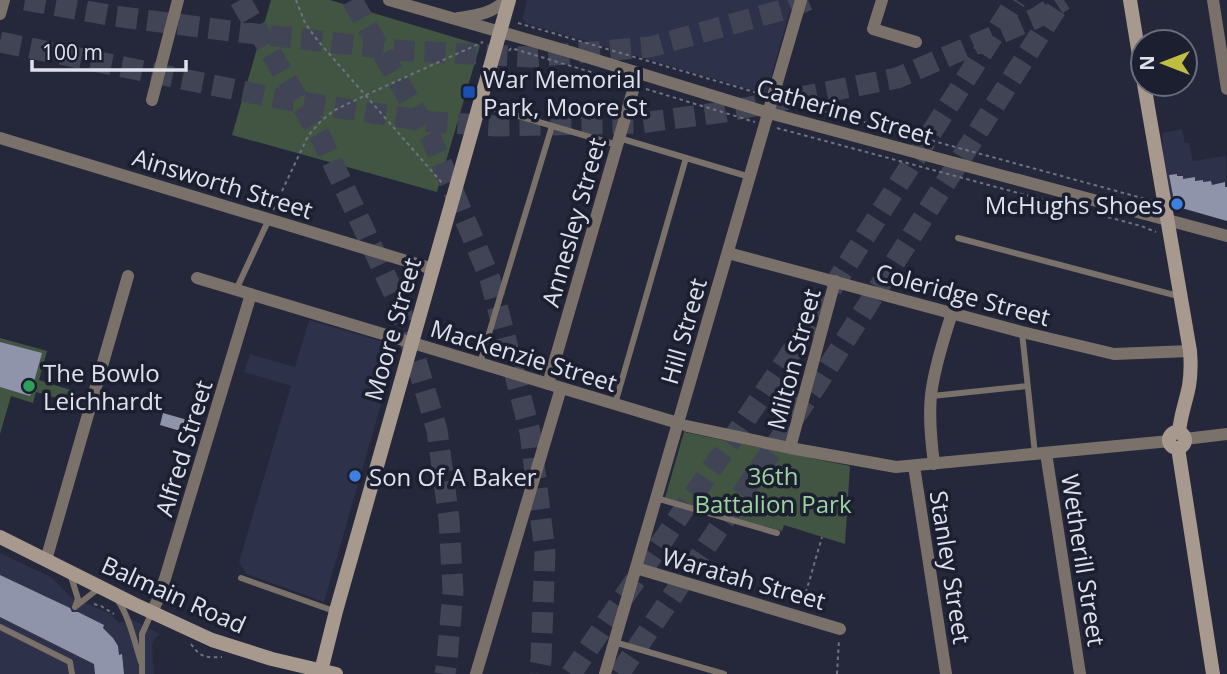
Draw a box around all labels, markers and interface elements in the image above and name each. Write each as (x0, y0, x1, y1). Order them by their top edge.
scale bar (32, 28, 186, 72)
north arrow (1129, 28, 1199, 98)
text: 100 m (42, 38, 103, 66)
text: N (1134, 55, 1160, 71)
place label: War Memorial Park, Moore St (483, 62, 647, 123)
street label: Catherine Street (753, 70, 937, 152)
marker: War Memorial Park, Moore St (461, 84, 477, 100)
street label: Annesley Street (533, 134, 613, 310)
street label: Ainsworth Street (129, 140, 317, 226)
place label: McHughs Shoes (985, 188, 1163, 221)
marker: McHughs Shoes (1169, 196, 1185, 212)
street label: Moore Street (356, 254, 428, 404)
street label: Coleridge Street (872, 255, 1054, 333)
street label: Hill Street (652, 274, 714, 388)
street label: Milton Street (758, 285, 828, 433)
street label: MacKenzie Street (427, 311, 621, 399)
place label: The Bowlo Leichhardt (43, 356, 162, 417)
street label: Alfred Street (147, 376, 219, 520)
marker: The Bowlo Leichhardt (21, 378, 37, 394)
park label: 36th Battalion Park (695, 459, 852, 520)
place label: Son Of A Baker (369, 460, 537, 493)
marker: Son Of A Baker (347, 468, 363, 484)
street label: Wetherill Street (1054, 472, 1114, 648)
street label: Stanley Street (923, 488, 979, 646)
street label: Waratah Street (658, 539, 830, 617)
street label: Balmain Road (97, 547, 251, 641)

